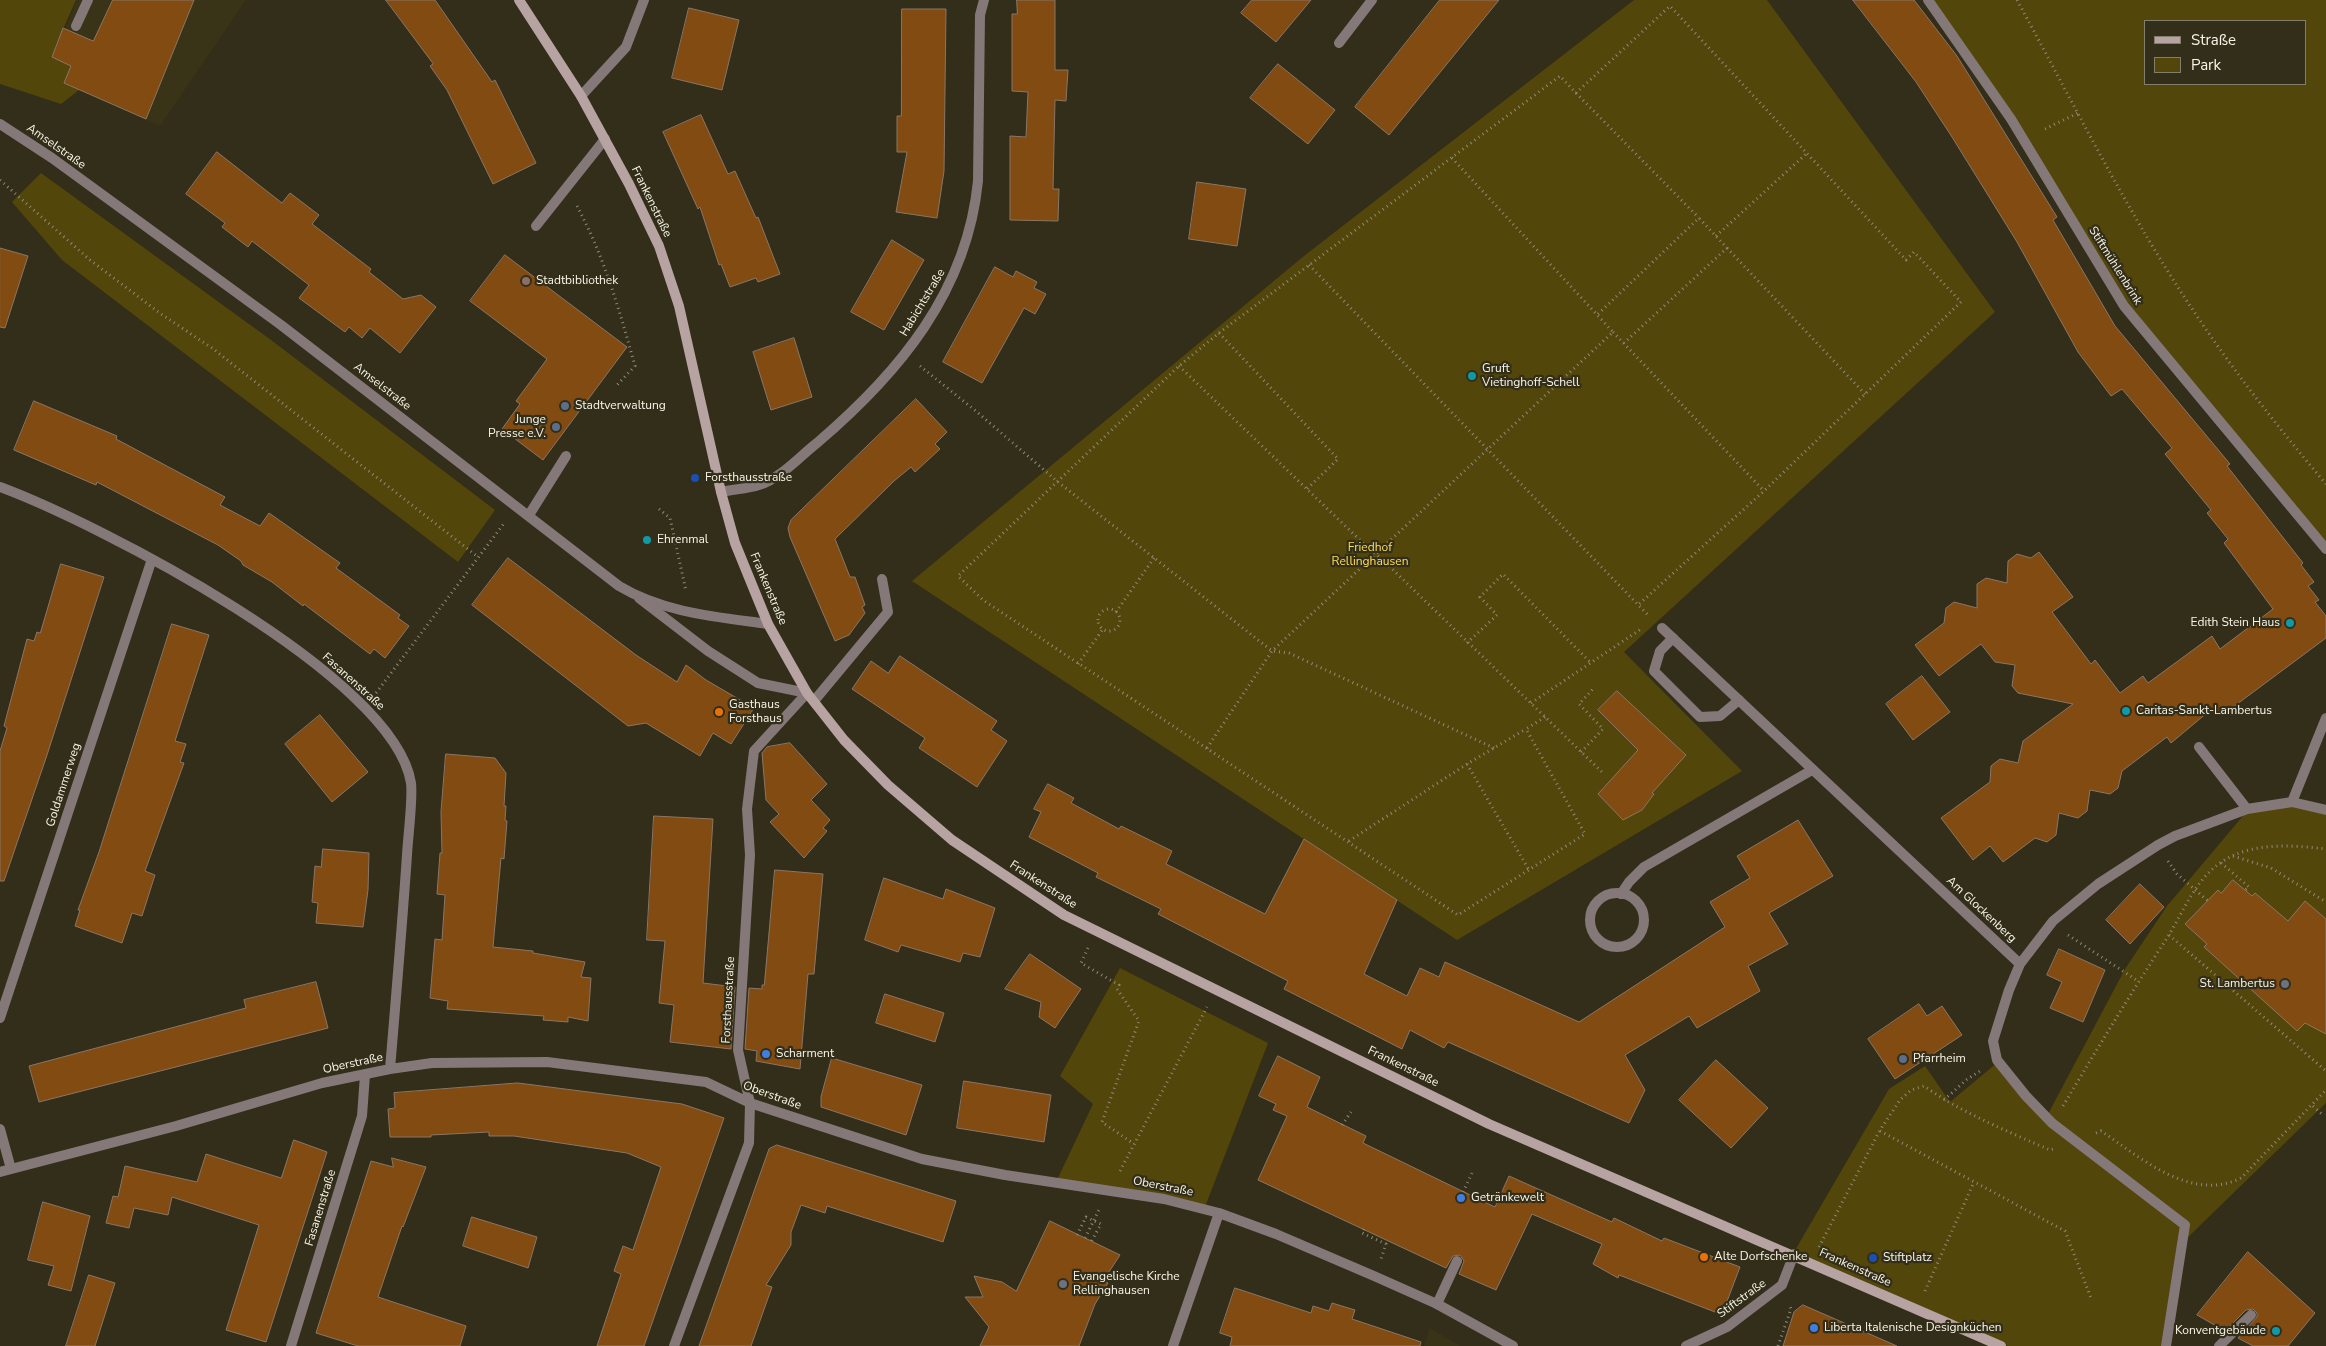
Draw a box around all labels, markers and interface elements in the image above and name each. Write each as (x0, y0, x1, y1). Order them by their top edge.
legend (2144, 20, 2306, 85)
text: Straße (2191, 30, 2236, 50)
text: Park (2191, 55, 2221, 75)
street label: Amselstraße (24, 121, 88, 173)
street label: Frankenstraße (628, 164, 674, 240)
street label: Stiftmühlenbrink (2085, 224, 2145, 308)
street label: Habichtstraße (897, 267, 949, 339)
place label: Stadtbibliothek (536, 274, 618, 288)
marker: Stadtbibliothek (520, 275, 532, 287)
street label: Amselstraße (350, 360, 414, 414)
place label: Gruft Vietinghoff-Schell (1482, 362, 1579, 390)
marker: Gruft Vietinghoff-Schell (1466, 370, 1478, 382)
place label: Stadtverwaltung (575, 399, 666, 413)
marker: Stadtverwaltung (559, 400, 571, 412)
place label: Junge Presse e.V. (488, 413, 546, 441)
marker: Junge Presse e.V. (550, 421, 562, 433)
place label: Forsthausstraße (705, 471, 792, 485)
marker: Forsthausstraße (689, 472, 701, 484)
place label: Ehrenmal (657, 533, 708, 547)
marker: Ehrenmal (641, 534, 653, 546)
park label: Friedhof Rellinghausen (1332, 541, 1408, 569)
street label: Frankenstraße (746, 551, 790, 627)
place label: Edith Stein Haus (2191, 616, 2280, 630)
marker: Edith Stein Haus (2284, 617, 2296, 629)
street label: Fasanenstraße (319, 650, 387, 714)
place label: Gasthaus Forsthaus (729, 698, 782, 726)
place label: Caritas-Sankt-Lambertus (2136, 704, 2272, 718)
marker: Caritas-Sankt-Lambertus (2120, 705, 2132, 717)
marker: Gasthaus Forsthaus (713, 706, 725, 718)
street label: Goldammerweg (44, 741, 84, 829)
street label: Frankenstraße (1007, 858, 1079, 912)
street label: Am Glockenberg (1943, 874, 2019, 946)
street label: Forsthausstraße (720, 956, 738, 1044)
place label: St. Lambertus (2200, 977, 2275, 991)
marker: St. Lambertus (2279, 978, 2291, 990)
street label: Frankenstraße (1365, 1044, 1441, 1090)
place label: Scharment (776, 1047, 834, 1061)
marker: Scharment (760, 1048, 772, 1060)
street label: Oberstraße (322, 1051, 384, 1077)
place label: Pfarrheim (1913, 1052, 1966, 1066)
marker: Pfarrheim (1897, 1053, 1909, 1065)
street label: Oberstraße (741, 1079, 803, 1113)
street label: Fasanenstraße (303, 1168, 339, 1248)
street label: Oberstraße (1132, 1174, 1194, 1200)
place label: Getränkewelt (1471, 1191, 1544, 1205)
marker: Getränkewelt (1455, 1192, 1467, 1204)
street label: Frankenstraße (1817, 1246, 1893, 1290)
place label: Alte Dorfschenke (1714, 1250, 1808, 1264)
marker: Alte Dorfschenke (1698, 1251, 1710, 1263)
place label: Stiftplatz (1883, 1251, 1932, 1265)
marker: Stiftplatz (1867, 1252, 1879, 1264)
place label: Evangelische Kirche Rellinghausen (1073, 1270, 1180, 1298)
street label: Stiftstraße (1715, 1277, 1769, 1321)
marker: Evangelische Kirche Rellinghausen (1057, 1278, 1069, 1290)
place label: Liberta Italenische Designküchen (1824, 1321, 2002, 1335)
marker: Liberta Italenische Designküchen (1808, 1322, 1820, 1334)
place label: Konventgebäude (2175, 1324, 2266, 1338)
marker: Konventgebäude (2270, 1325, 2282, 1337)

